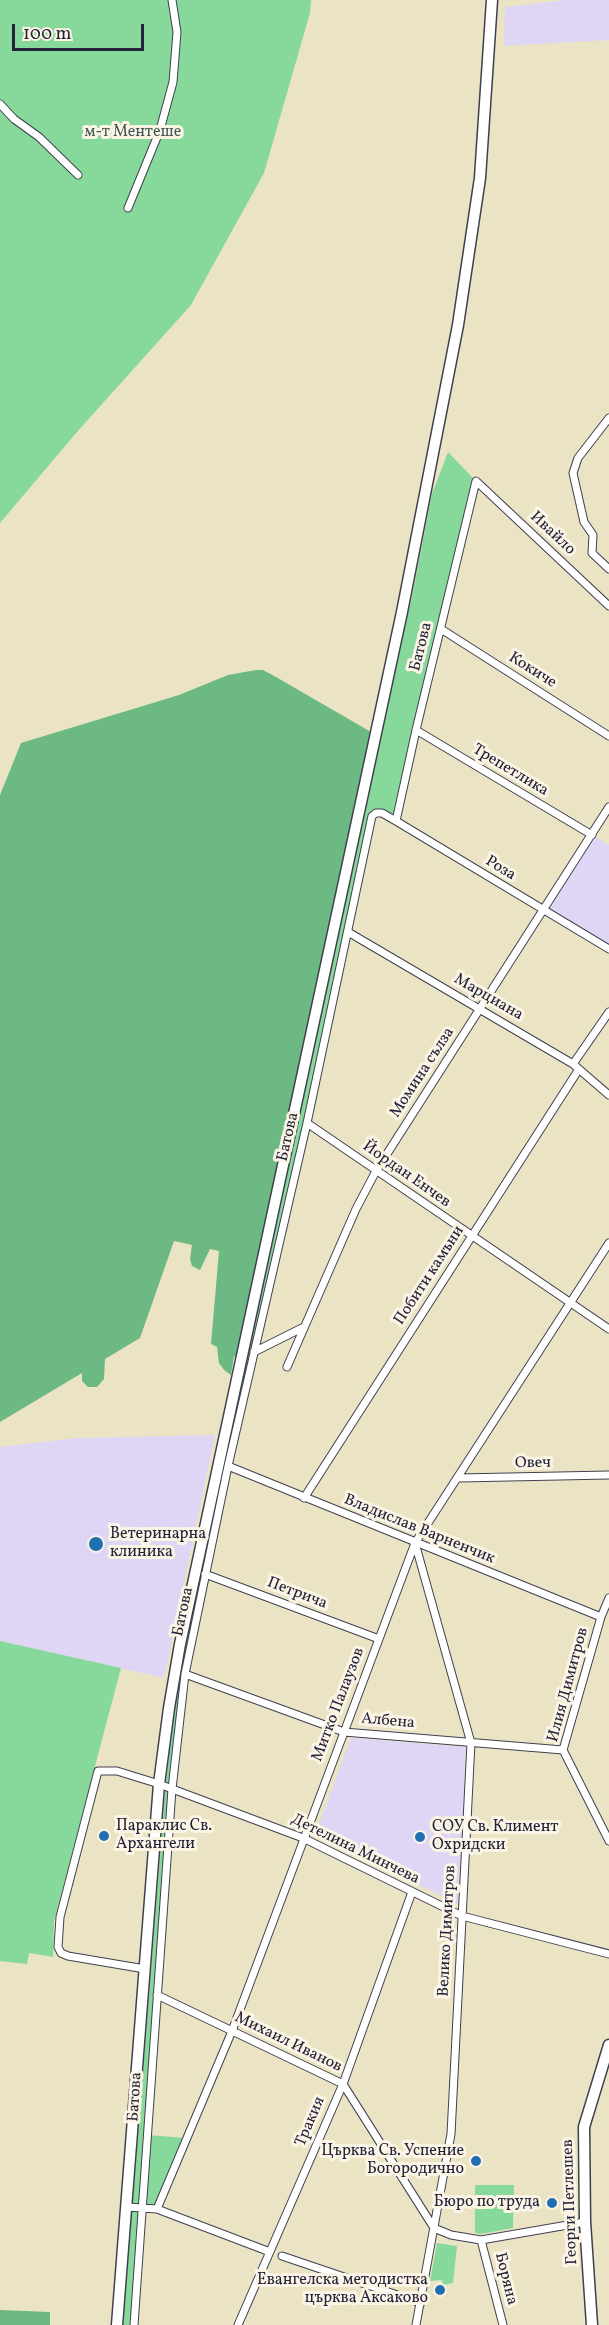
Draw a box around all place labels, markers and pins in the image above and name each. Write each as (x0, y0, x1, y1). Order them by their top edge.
place label: Ветеринарна клиника (110, 1525, 206, 1563)
marker: Ветеринарна клиника (87, 1535, 105, 1553)
place label: Параклис Св. Архангели (116, 1817, 212, 1855)
place label: СОУ Св. Климент Охридски (432, 1818, 558, 1856)
marker: Параклис Св. Архангели (97, 1829, 111, 1843)
marker: СОУ Св. Климент Охридски (413, 1830, 427, 1844)
place label: Църква Св. Успение Богородично (321, 2142, 464, 2180)
marker: Църква Св. Успение Богородично (469, 2154, 483, 2168)
place label: Бюро по труда (434, 2193, 540, 2213)
marker: Бюро по труда (545, 2196, 559, 2210)
place label: Евангелска методистка църква Аксаково (257, 2271, 428, 2309)
marker: Евангелска методистка църква Аксаково (433, 2283, 447, 2297)

